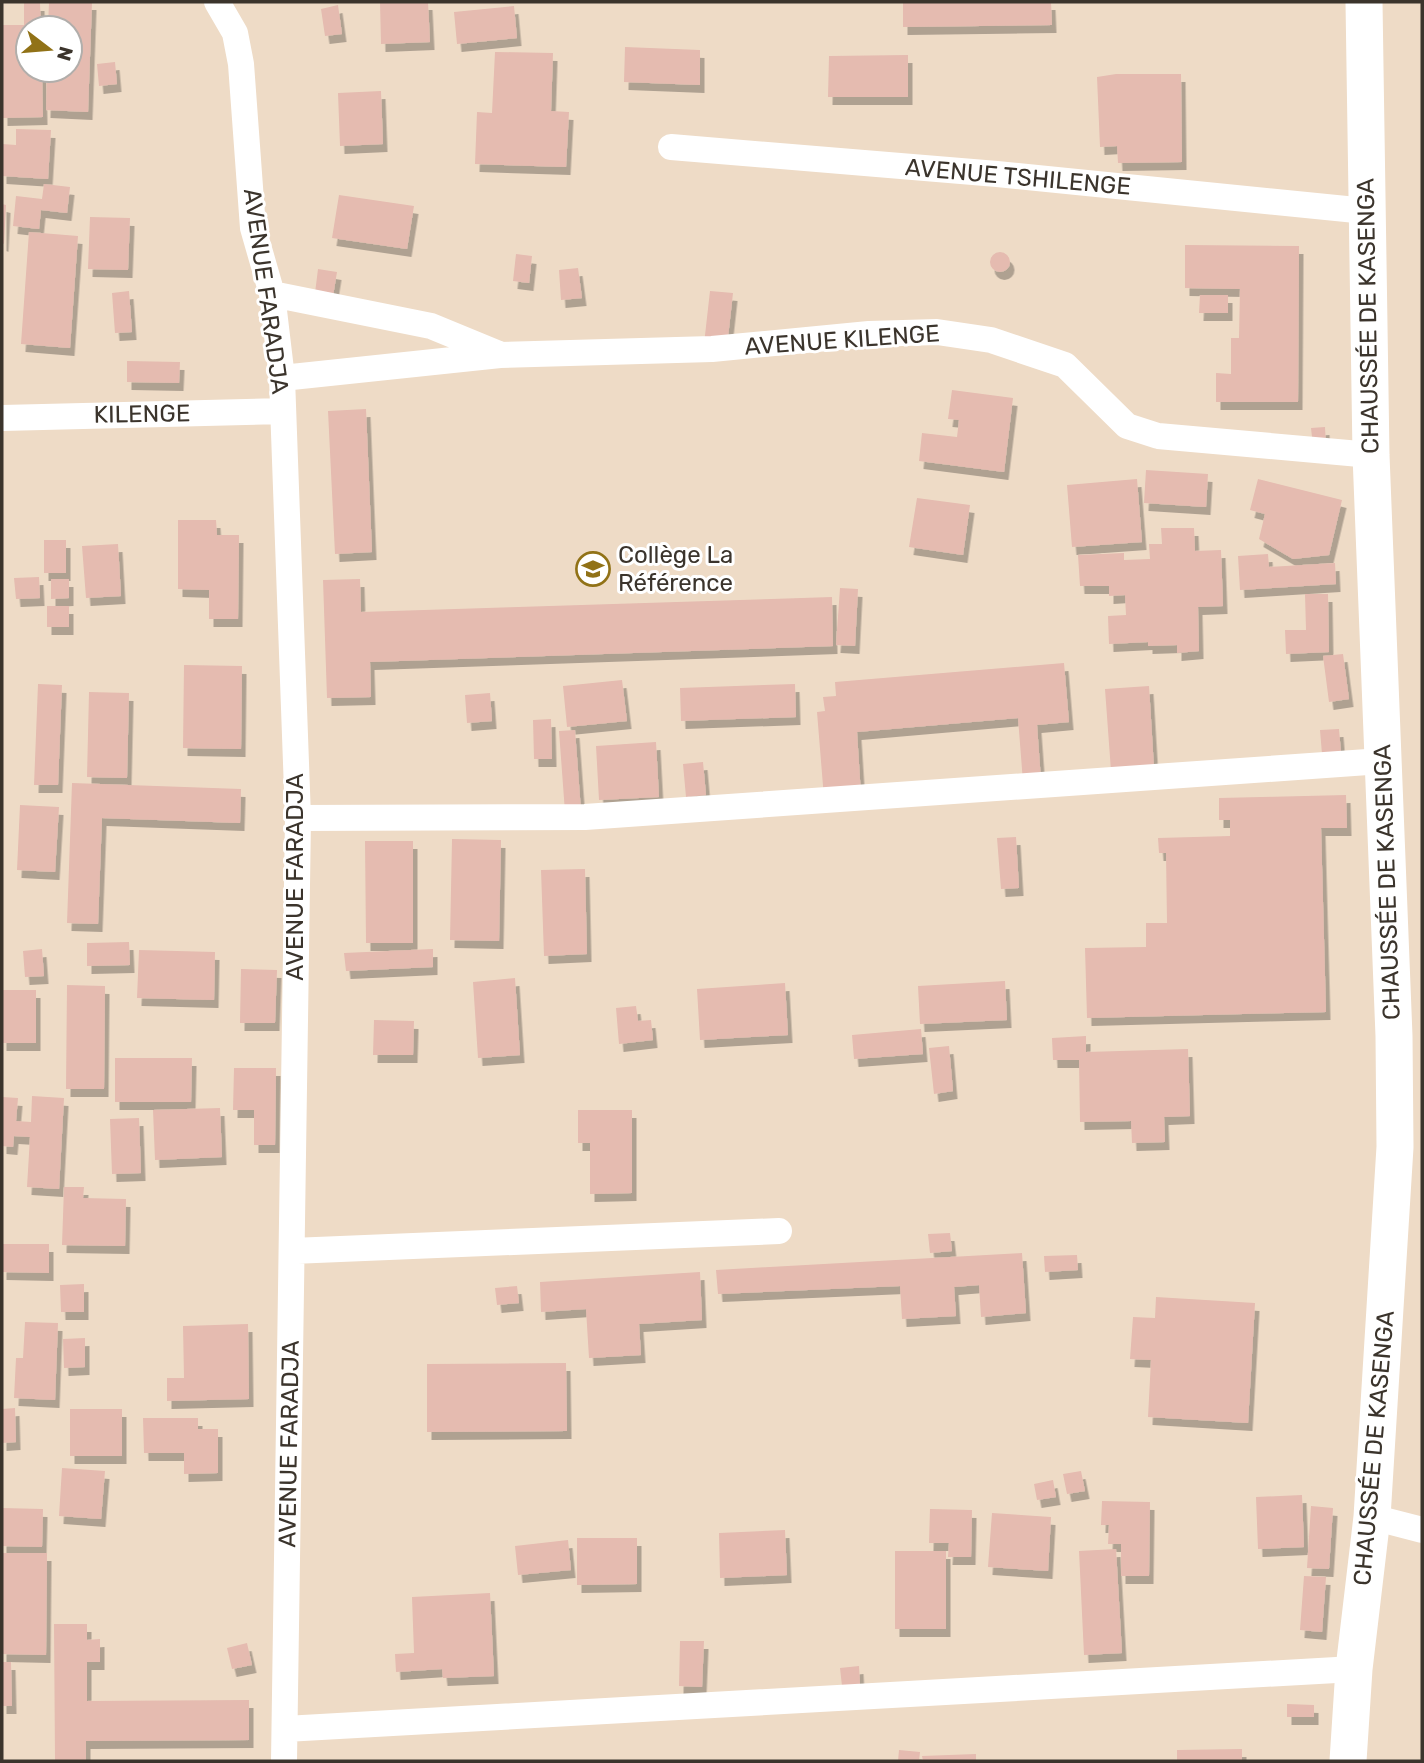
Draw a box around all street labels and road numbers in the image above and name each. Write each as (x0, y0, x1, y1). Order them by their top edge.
street label: AVENUE TSHILENGE (904, 153, 1132, 201)
street label: CHAUSSÉE DE KASENGA (1352, 178, 1384, 454)
street label: AVENUE FARADJA (238, 186, 294, 396)
street label: AVENUE KILENGE (743, 319, 941, 361)
street label: KILENGE (93, 399, 191, 429)
street label: CHAUSSÉE DE KASENGA (1368, 744, 1406, 1020)
street label: AVENUE FARADJA (281, 773, 309, 981)
street label: CHAUSSÉE DE KASENGA (1348, 1309, 1400, 1587)
street label: AVENUE FARADJA (273, 1340, 305, 1548)

